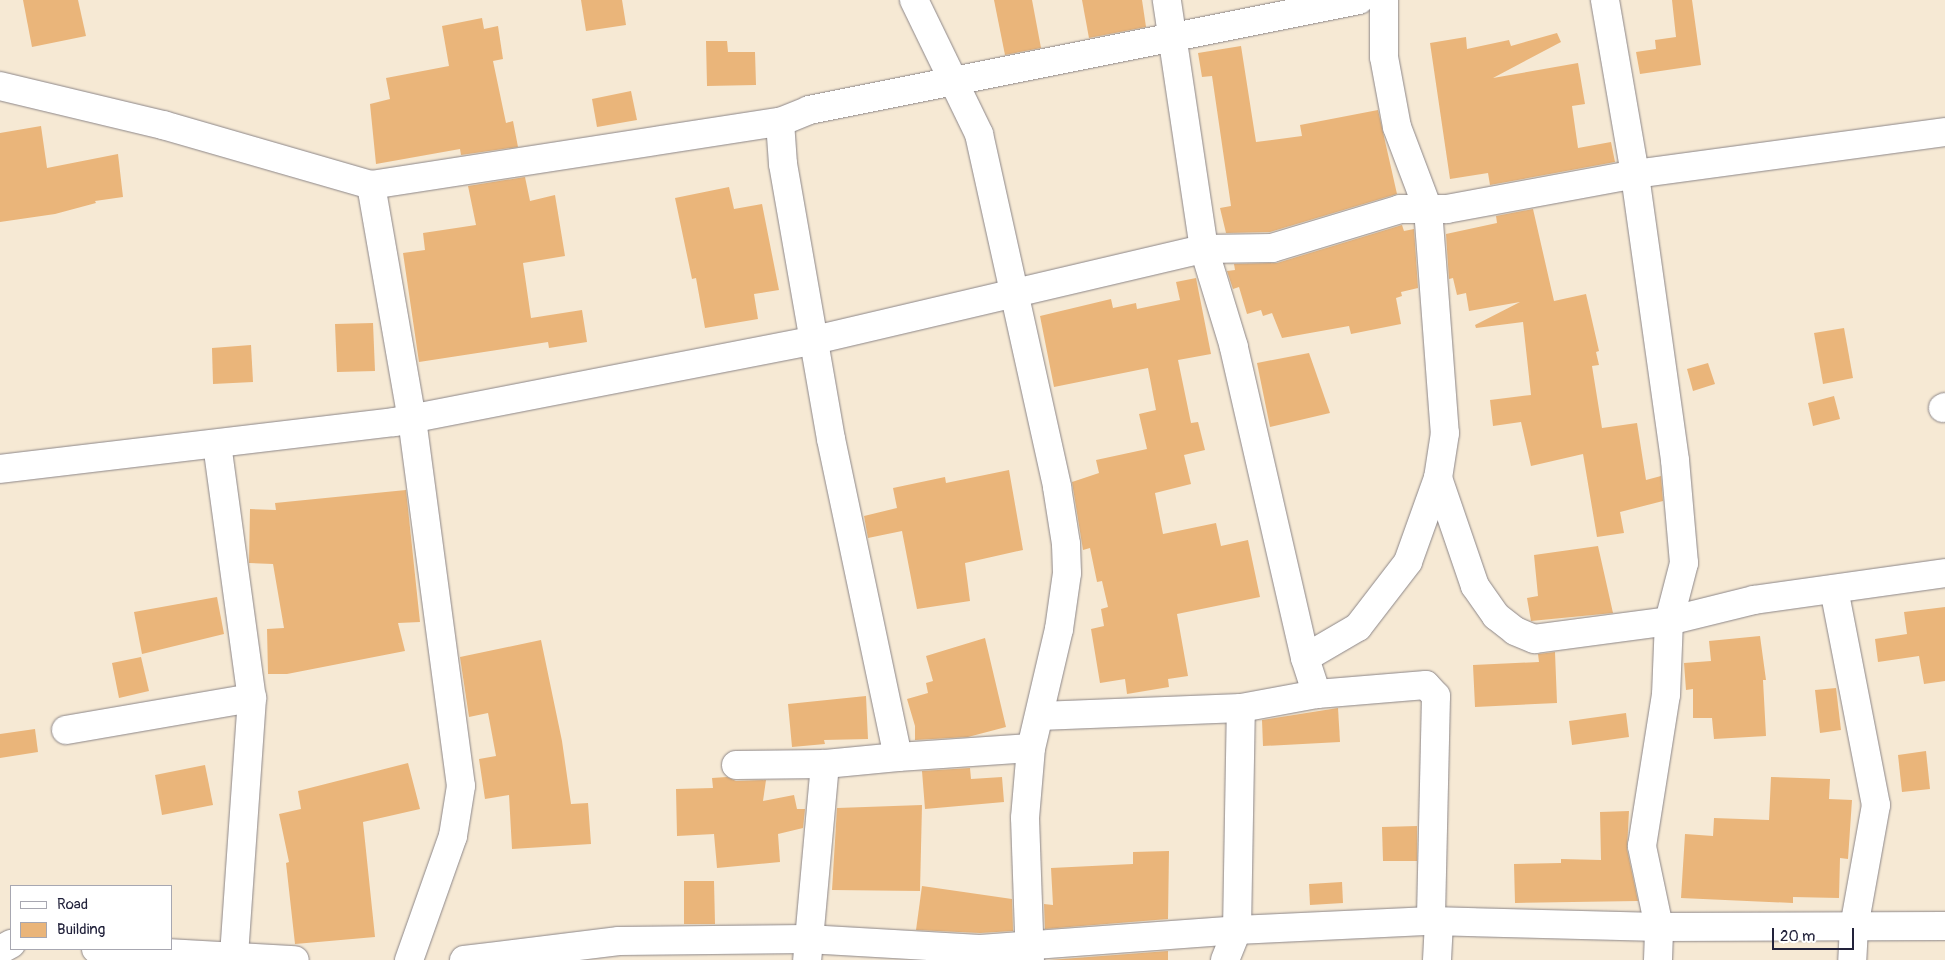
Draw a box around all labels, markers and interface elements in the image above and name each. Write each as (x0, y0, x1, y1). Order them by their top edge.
legend (10, 885, 172, 950)
text: Road (57, 895, 88, 914)
scale bar (1775, 918, 1858, 950)
text: Building (57, 920, 105, 939)
text: 20 m (1780, 927, 1815, 946)

